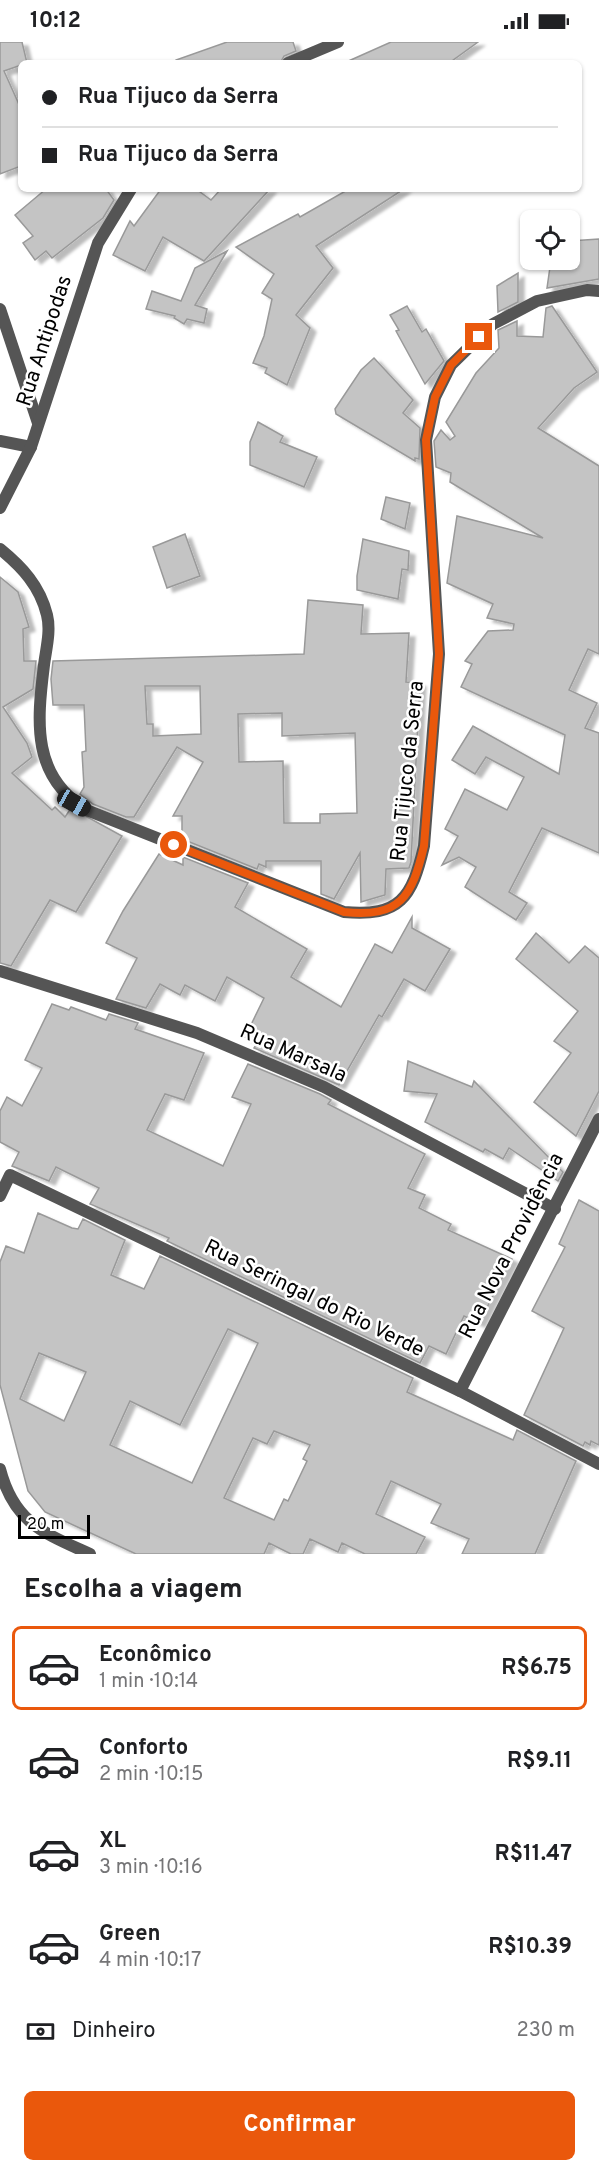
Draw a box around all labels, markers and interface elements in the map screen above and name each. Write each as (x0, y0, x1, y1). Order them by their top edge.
text: 10:12 (30, 8, 81, 35)
text: Rua Tijuco da Serra (78, 84, 279, 111)
text: Rua Tijuco da Serra (78, 142, 279, 169)
map controls (520, 210, 580, 270)
button: locate (520, 210, 580, 270)
street label: Rua Antipodas (11, 272, 79, 410)
route end (465, 323, 492, 350)
street label: Rua Tijuco da Serra (385, 679, 431, 863)
car (54, 786, 94, 820)
route start (160, 831, 187, 858)
street label: Rua Marsala (235, 1018, 351, 1090)
street label: Rua Nova Providência (453, 1148, 571, 1344)
street label: Rua Seringal do Rio Verde (199, 1234, 429, 1364)
scale bar (18, 1512, 90, 1540)
text: 20 m (27, 1515, 64, 1535)
text: Escolha a viagem (24, 1573, 243, 1607)
icon: car (27, 1641, 81, 1695)
text: Econômico (99, 1642, 212, 1669)
text: R$6.75 (501, 1655, 572, 1682)
text: 1 min · 10:14 (99, 1669, 198, 1695)
icon: car (27, 1734, 81, 1788)
text: Conforto (99, 1735, 188, 1762)
text: R$9.11 (507, 1748, 572, 1775)
text: 2 min · 10:15 (99, 1762, 203, 1788)
icon: car (27, 1827, 81, 1881)
text: XL (99, 1828, 126, 1855)
text: R$11.47 (495, 1841, 572, 1868)
text: 3 min · 10:16 (99, 1855, 203, 1881)
icon: car (27, 1920, 81, 1974)
text: Green (99, 1921, 161, 1948)
text: R$10.39 (488, 1934, 572, 1961)
text: 4 min · 10:17 (99, 1948, 201, 1974)
icon: cash (24, 2015, 57, 2048)
text: Dinheiro (72, 2018, 155, 2045)
text: 230 m (516, 2018, 575, 2044)
button: Confirmar (24, 2091, 575, 2160)

